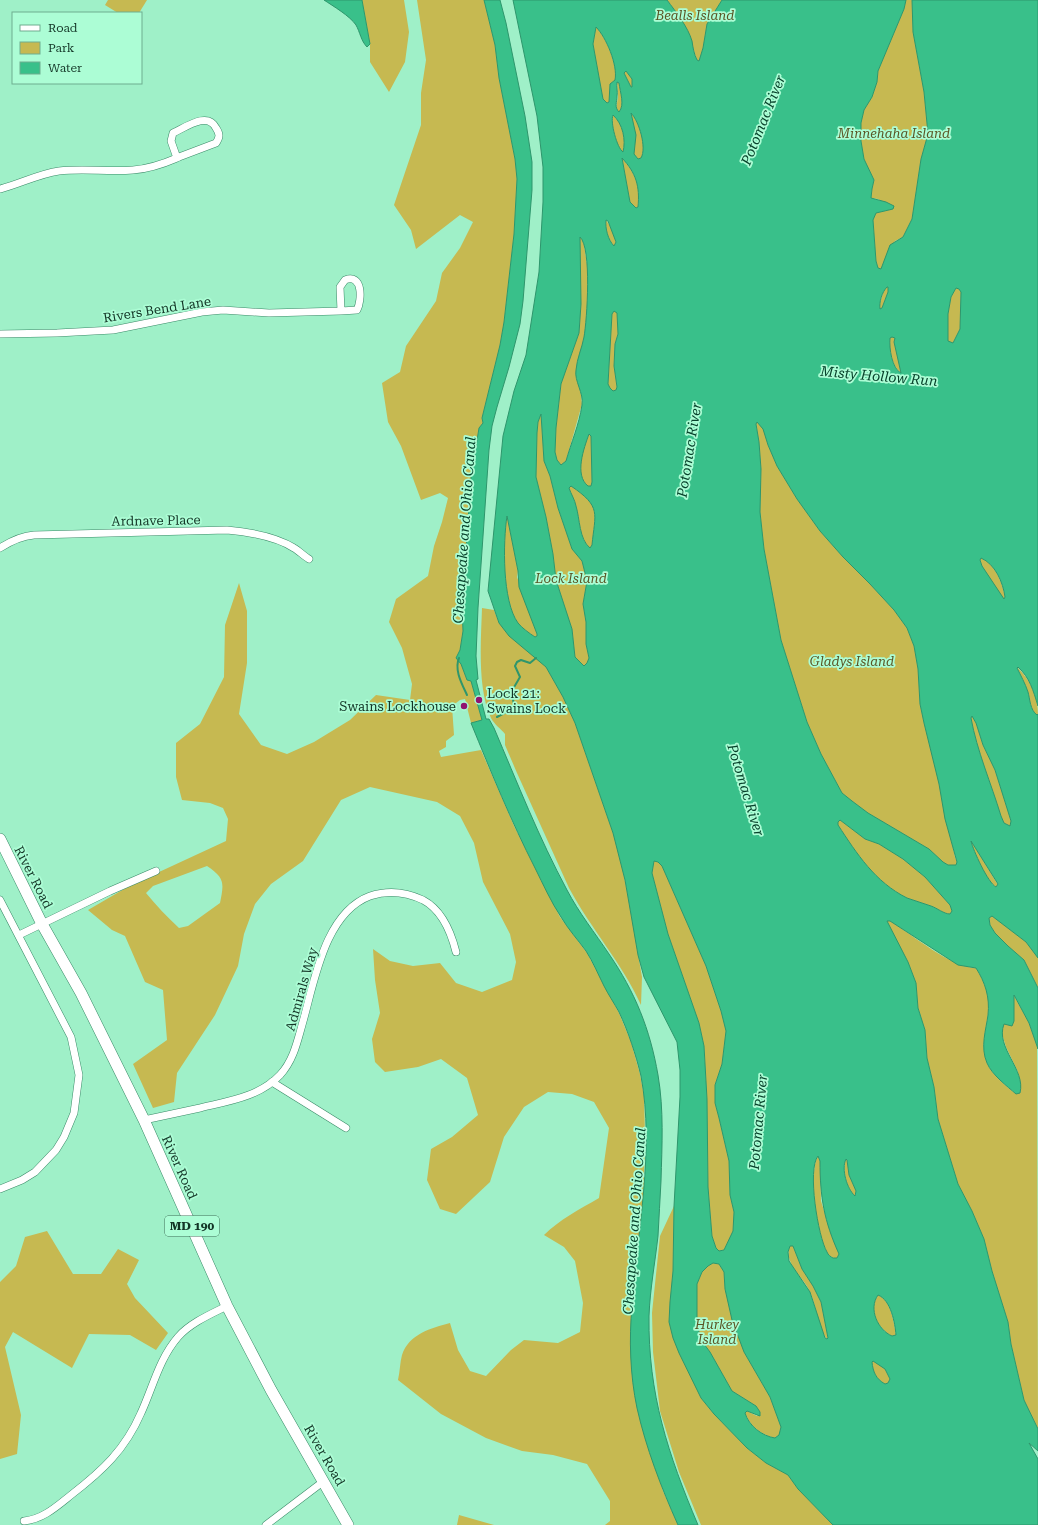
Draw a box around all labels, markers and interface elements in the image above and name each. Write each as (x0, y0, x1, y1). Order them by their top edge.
park label: Bealls Island (655, 8, 734, 23)
legend (12, 12, 142, 84)
text: Road (48, 21, 78, 35)
text: Park (48, 41, 75, 55)
text: Water (48, 61, 82, 75)
water label: Potomac River (737, 73, 788, 168)
park label: Minnehaha Island (837, 126, 950, 141)
street label: Rivers Bend Lane (102, 294, 212, 325)
water label: Misty Hollow Run (819, 363, 938, 389)
water label: Potomac River (673, 401, 704, 499)
water label: Chesapeake and Ohio Canal (449, 436, 479, 624)
street label: Ardnave Place (111, 512, 201, 529)
park label: Lock Island (534, 571, 607, 586)
park label: Gladys Island (810, 654, 894, 669)
place label: Lock 21: Swains Lock (487, 686, 566, 716)
marker: Lock 21: Swains Lock (474, 695, 484, 705)
place label: Swains Lockhouse (339, 699, 456, 714)
marker: Swains Lockhouse (459, 701, 469, 711)
water label: Potomac River (724, 741, 768, 838)
street label: River Road (11, 843, 56, 912)
street label: Admirals Way (282, 945, 321, 1033)
water label: Potomac River (746, 1074, 770, 1171)
water label: Chesapeake and Ohio Canal (619, 1127, 649, 1315)
street label: River Road (159, 1133, 201, 1202)
road number: MD 190 (165, 1216, 219, 1236)
park label: Hurkey Island (694, 1317, 739, 1347)
street label: River Road (301, 1422, 348, 1489)

